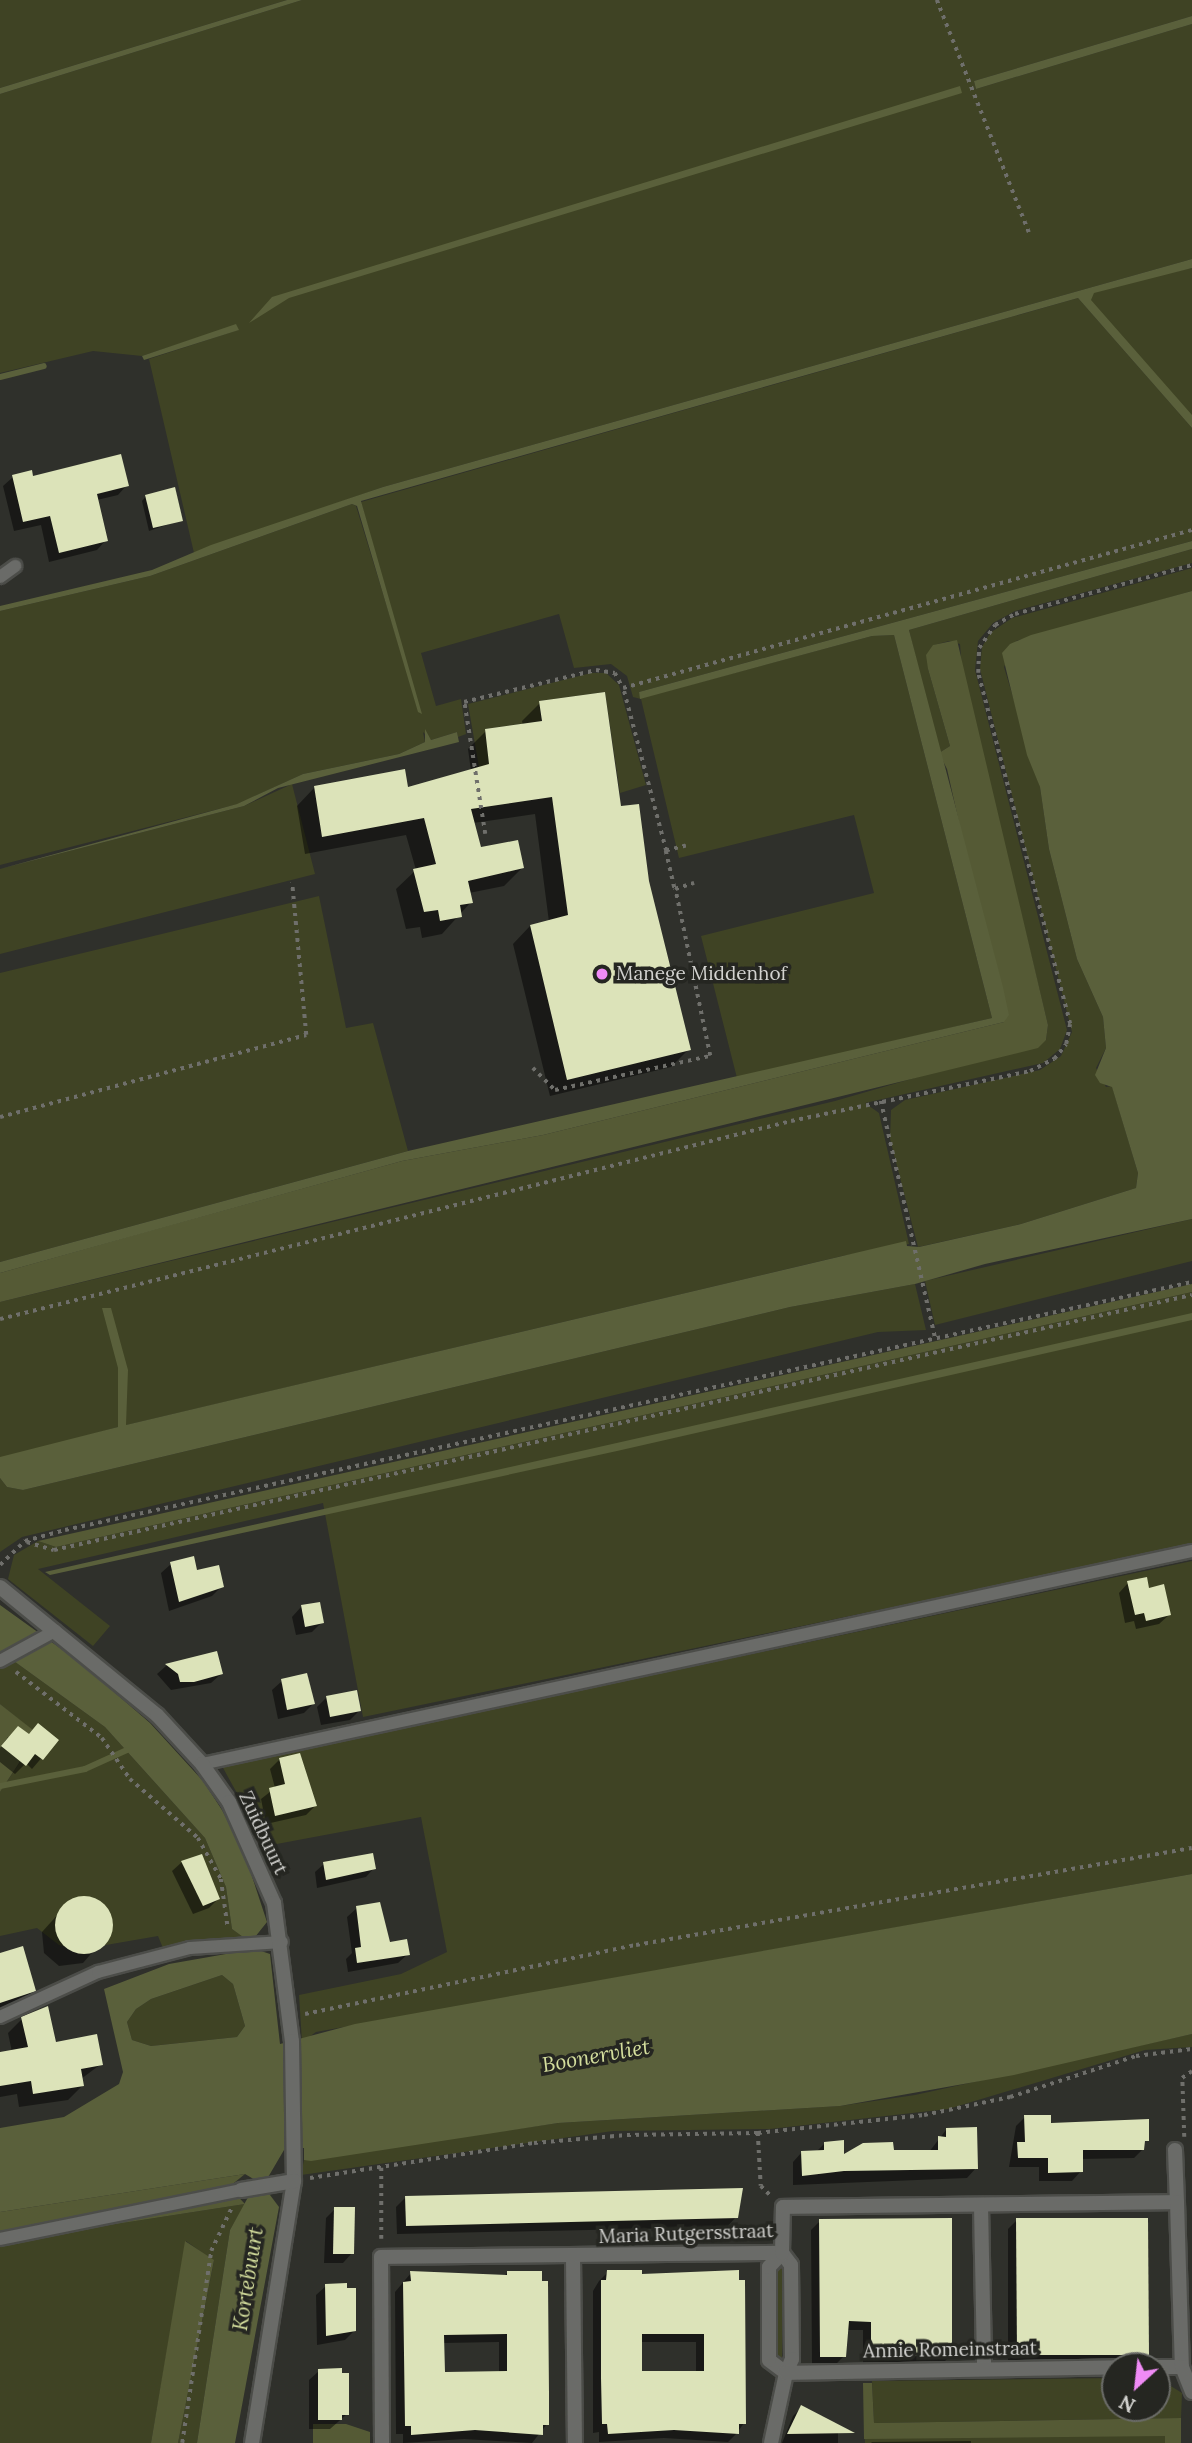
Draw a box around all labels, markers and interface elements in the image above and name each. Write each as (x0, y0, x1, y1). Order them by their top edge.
place label: Manege Middenhof (616, 963, 787, 985)
marker: Manege Middenhof (594, 966, 610, 982)
street label: Zuidbuurt (234, 1788, 292, 1878)
water label: Boonervliet (540, 2034, 652, 2078)
street label: Maria Rutgersstraat (598, 2220, 774, 2248)
water label: Kortebuurt (227, 2225, 269, 2333)
street label: Annie Romeinstraat (863, 2337, 1037, 2363)
north arrow (1101, 2352, 1171, 2422)
text: N (1115, 2390, 1139, 2418)

